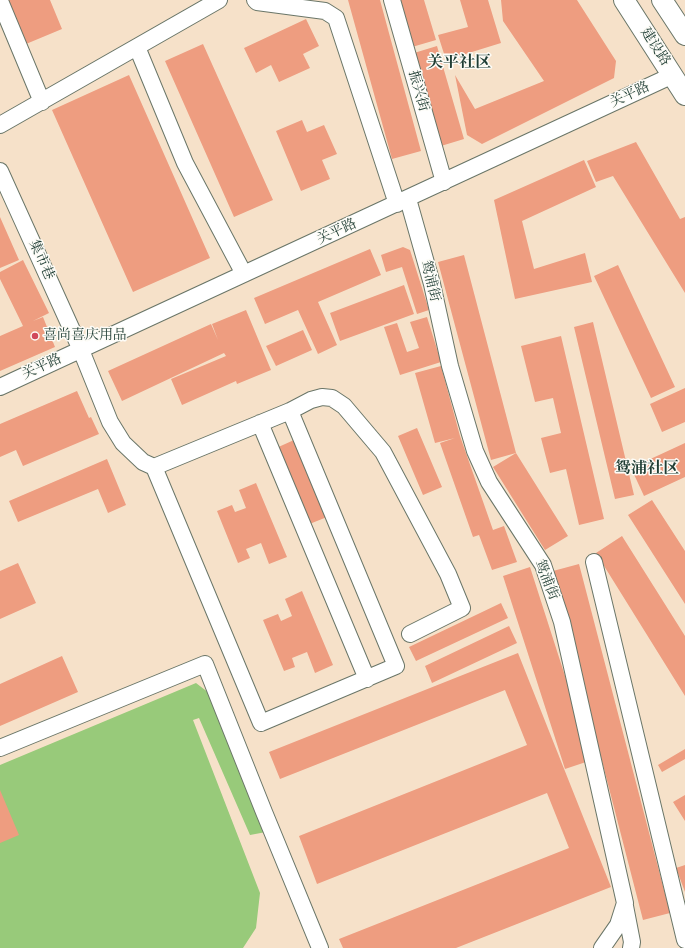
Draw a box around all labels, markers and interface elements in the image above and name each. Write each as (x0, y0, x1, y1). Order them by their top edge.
street label: 建设路 (637, 25, 673, 69)
district label: 关平社区 (427, 53, 491, 73)
street label: 振兴街 (404, 68, 432, 114)
street label: 关平路 (607, 79, 653, 111)
street label: 关平路 (314, 216, 360, 248)
street label: 集市巷 (25, 237, 57, 283)
street label: 鸳浦街 (417, 259, 443, 303)
place label: 喜尚喜庆用品 (43, 328, 127, 344)
marker: 喜尚喜庆用品 (30, 331, 40, 341)
street label: 关平路 (19, 351, 65, 383)
district label: 鸳浦社区 (615, 459, 679, 479)
street label: 鸳浦街 (530, 557, 562, 603)

